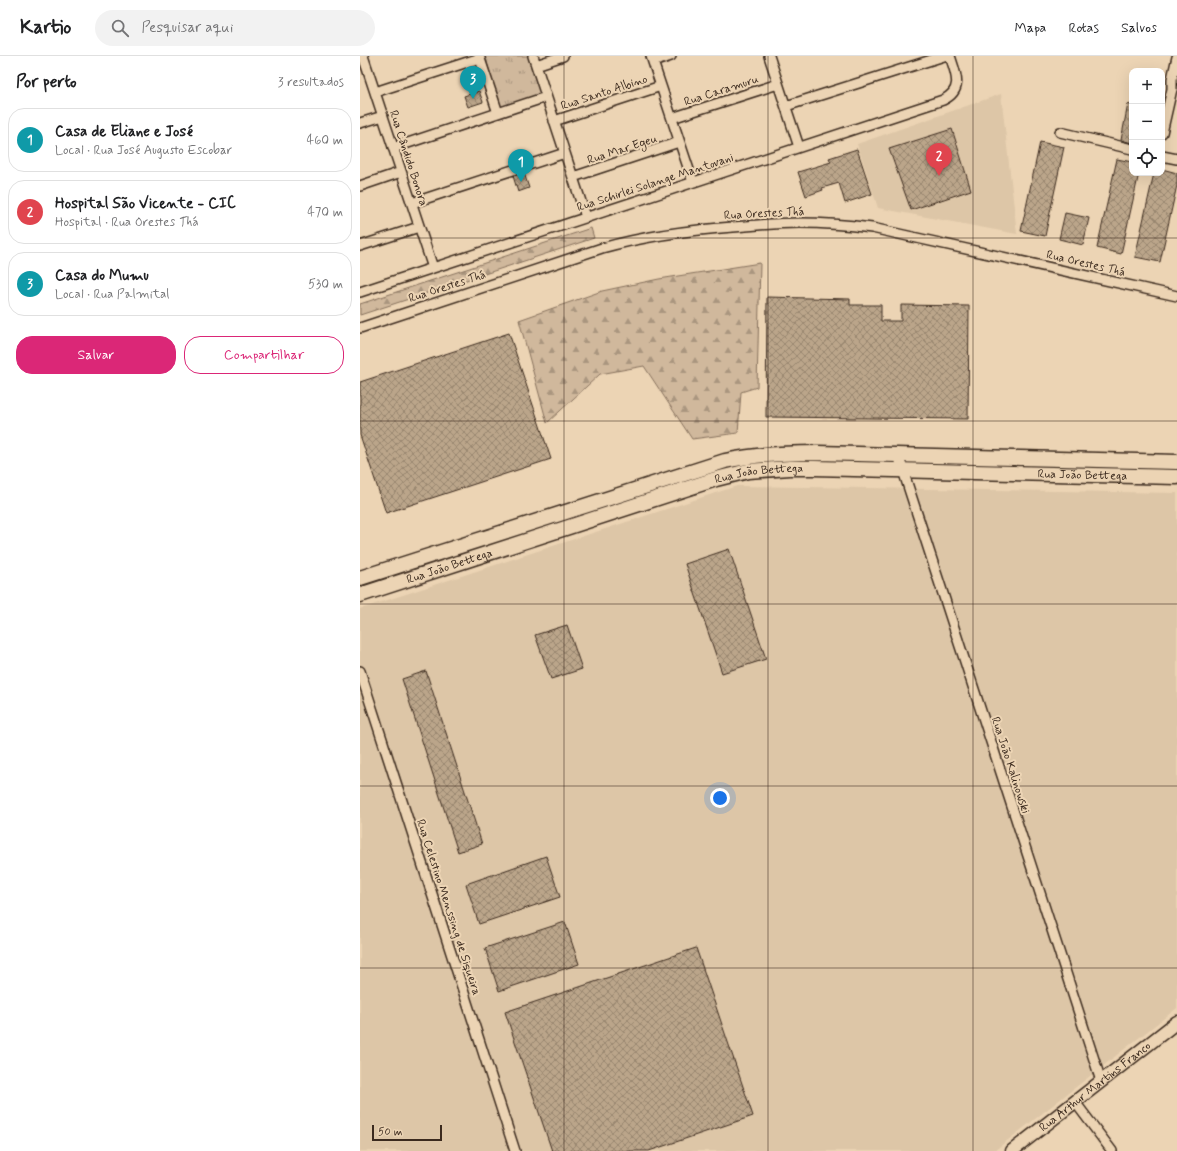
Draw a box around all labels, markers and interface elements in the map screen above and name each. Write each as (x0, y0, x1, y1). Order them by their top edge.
search box (95, 10, 375, 46)
text: Kartio (20, 15, 71, 40)
icon: search (109, 17, 131, 39)
text: Pesquisar aqui (141, 18, 233, 38)
text: Mapa (1015, 19, 1046, 37)
text: Rotas (1068, 19, 1099, 37)
text: Salvos (1121, 19, 1157, 37)
pin: 3 (460, 66, 486, 99)
map controls (1129, 68, 1165, 176)
button: + (1129, 68, 1165, 104)
text: Por perto (16, 71, 77, 93)
street label: Rua Santo Albino (559, 71, 650, 114)
street label: Rua Caramuru (682, 71, 761, 111)
text: 3 resultados (278, 74, 344, 91)
button: − (1129, 104, 1165, 140)
street label: Rua Cândido Bonora (385, 108, 431, 208)
text: Casa de Eliane e José (55, 122, 193, 142)
street label: Rua Mar Egeu (585, 131, 660, 169)
text: 1 (27, 132, 33, 149)
text: 460 m (307, 132, 343, 149)
button: locate (1129, 140, 1165, 176)
text: Local · Rua José Augusto Escobar (55, 142, 232, 159)
pin: 2 (926, 143, 952, 176)
pin: 1 (508, 149, 534, 182)
street label: Rua Schirlei Solange Mantovani (575, 150, 736, 216)
text: Hospital São Vicente - CIC (55, 194, 236, 214)
text: 2 (27, 204, 33, 221)
text: 470 m (307, 204, 343, 221)
street label: Rua Orestes Thá (723, 204, 805, 224)
text: Hospital · Rua Orestes Thá (55, 214, 199, 231)
street label: Rua Orestes Thá (1045, 247, 1127, 281)
text: Casa do Mumu (55, 266, 149, 286)
street label: Rua Orestes Thá (407, 267, 488, 307)
text: 3 (27, 276, 33, 293)
text: 530 m (308, 276, 343, 293)
text: Local · Rua Palmital (55, 286, 170, 303)
button: Salvar (16, 336, 176, 374)
button: Compartilhar (184, 336, 344, 374)
street label: Rua João Bettega (713, 461, 803, 488)
street label: Rua João Bettega (1037, 467, 1127, 485)
street label: Rua João Bettega (405, 545, 495, 588)
street label: Rua João Kalinowski (987, 715, 1033, 816)
your location (710, 788, 730, 808)
street label: Rua Celestino Menssing de Siqueira (412, 817, 484, 997)
street label: Rua Arthur Martins Franco (1036, 1038, 1155, 1136)
scale bar (372, 1123, 442, 1142)
text: 50 m (378, 1125, 403, 1139)

